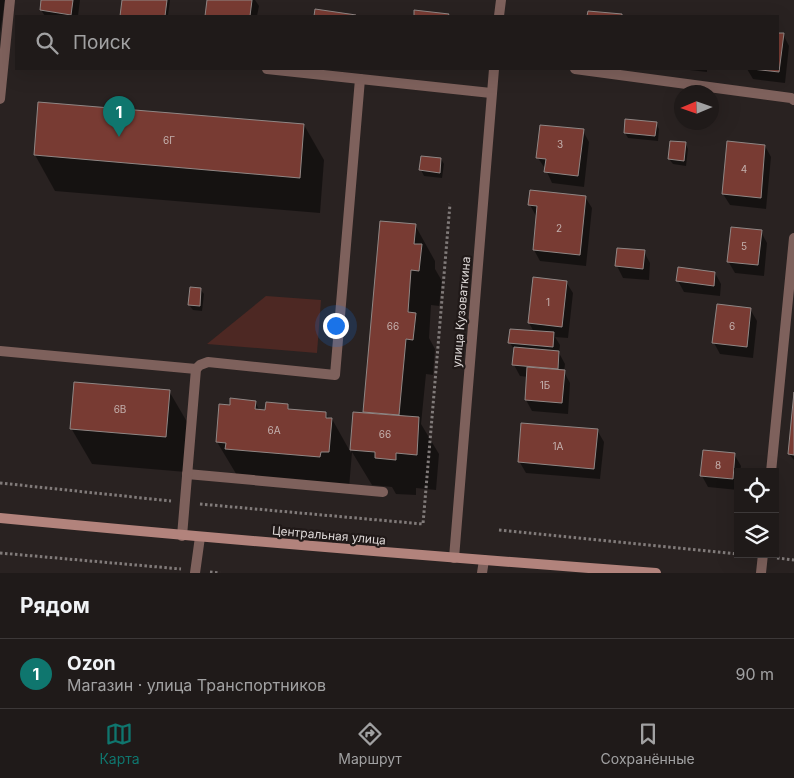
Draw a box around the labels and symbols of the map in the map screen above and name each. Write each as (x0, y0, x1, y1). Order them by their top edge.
north arrow (674, 85, 719, 130)
pin: 1 (103, 96, 135, 137)
house number: 6Г (163, 134, 175, 146)
house number: 3 (557, 138, 563, 150)
house number: 4 (741, 163, 747, 175)
house number: 2 (556, 222, 562, 234)
house number: 5 (741, 240, 747, 252)
street label: улица Кузоваткина (449, 256, 473, 368)
house number: 1 (546, 296, 550, 308)
your location (323, 313, 349, 339)
house number: 66 (387, 320, 399, 332)
house number: 6 (729, 320, 735, 332)
house number: 1Б (540, 379, 550, 391)
house number: 6В (114, 403, 126, 415)
house number: 6А (267, 424, 281, 436)
house number: 66 (379, 428, 391, 440)
house number: 1А (553, 440, 564, 452)
house number: 8 (715, 459, 721, 471)
street label: Центральная улица (271, 523, 387, 547)

